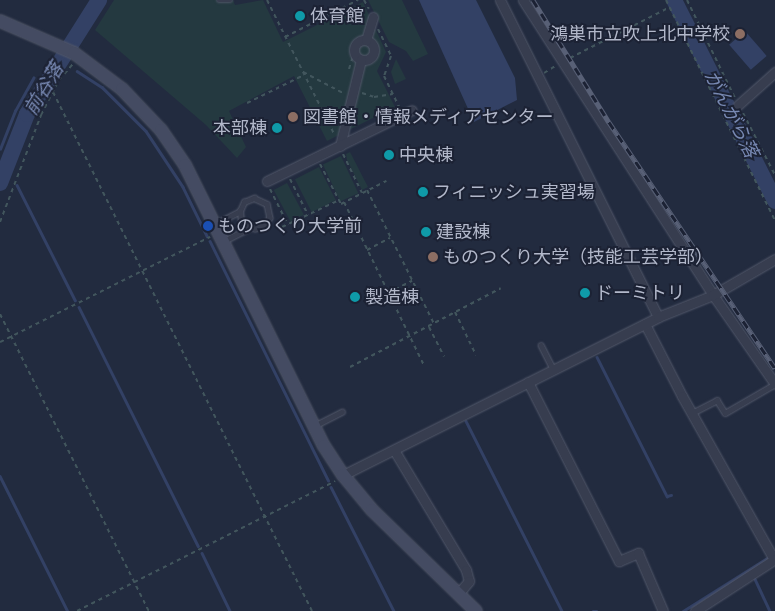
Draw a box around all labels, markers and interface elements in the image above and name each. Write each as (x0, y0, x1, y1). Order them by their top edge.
place label: 体育館 (310, 5, 364, 27)
marker: 体育館 (294, 10, 306, 22)
place label: 鴻巣市立吹上北中学校 (550, 23, 730, 45)
marker: 鴻巣市立吹上北中学校 (734, 28, 746, 40)
water label: 前谷落 (20, 59, 68, 119)
water label: がんがら落 (699, 67, 763, 161)
place label: 図書館・情報メディアセンター (303, 106, 555, 128)
marker: 図書館・情報メディアセンター (287, 111, 299, 123)
place label: 本部棟 (213, 117, 267, 139)
marker: 本部棟 (271, 122, 283, 134)
place label: 中央棟 (399, 144, 453, 166)
marker: 中央棟 (383, 149, 395, 161)
place label: フィニッシュ実習場 (433, 181, 595, 203)
marker: フィニッシュ実習場 (417, 186, 429, 198)
place label: ものつくり大学前 (218, 215, 362, 237)
marker: ものつくり大学前 (202, 220, 214, 232)
place label: 建設棟 (436, 221, 490, 243)
marker: 建設棟 (420, 226, 432, 238)
place label: ものつくり大学（技能工芸学部） (443, 246, 713, 268)
marker: ものつくり大学（技能工芸学部） (427, 251, 439, 263)
place label: ドーミトリ (595, 282, 685, 304)
place label: 製造棟 (365, 286, 419, 308)
marker: ドーミトリ (579, 287, 591, 299)
marker: 製造棟 (349, 291, 361, 303)

